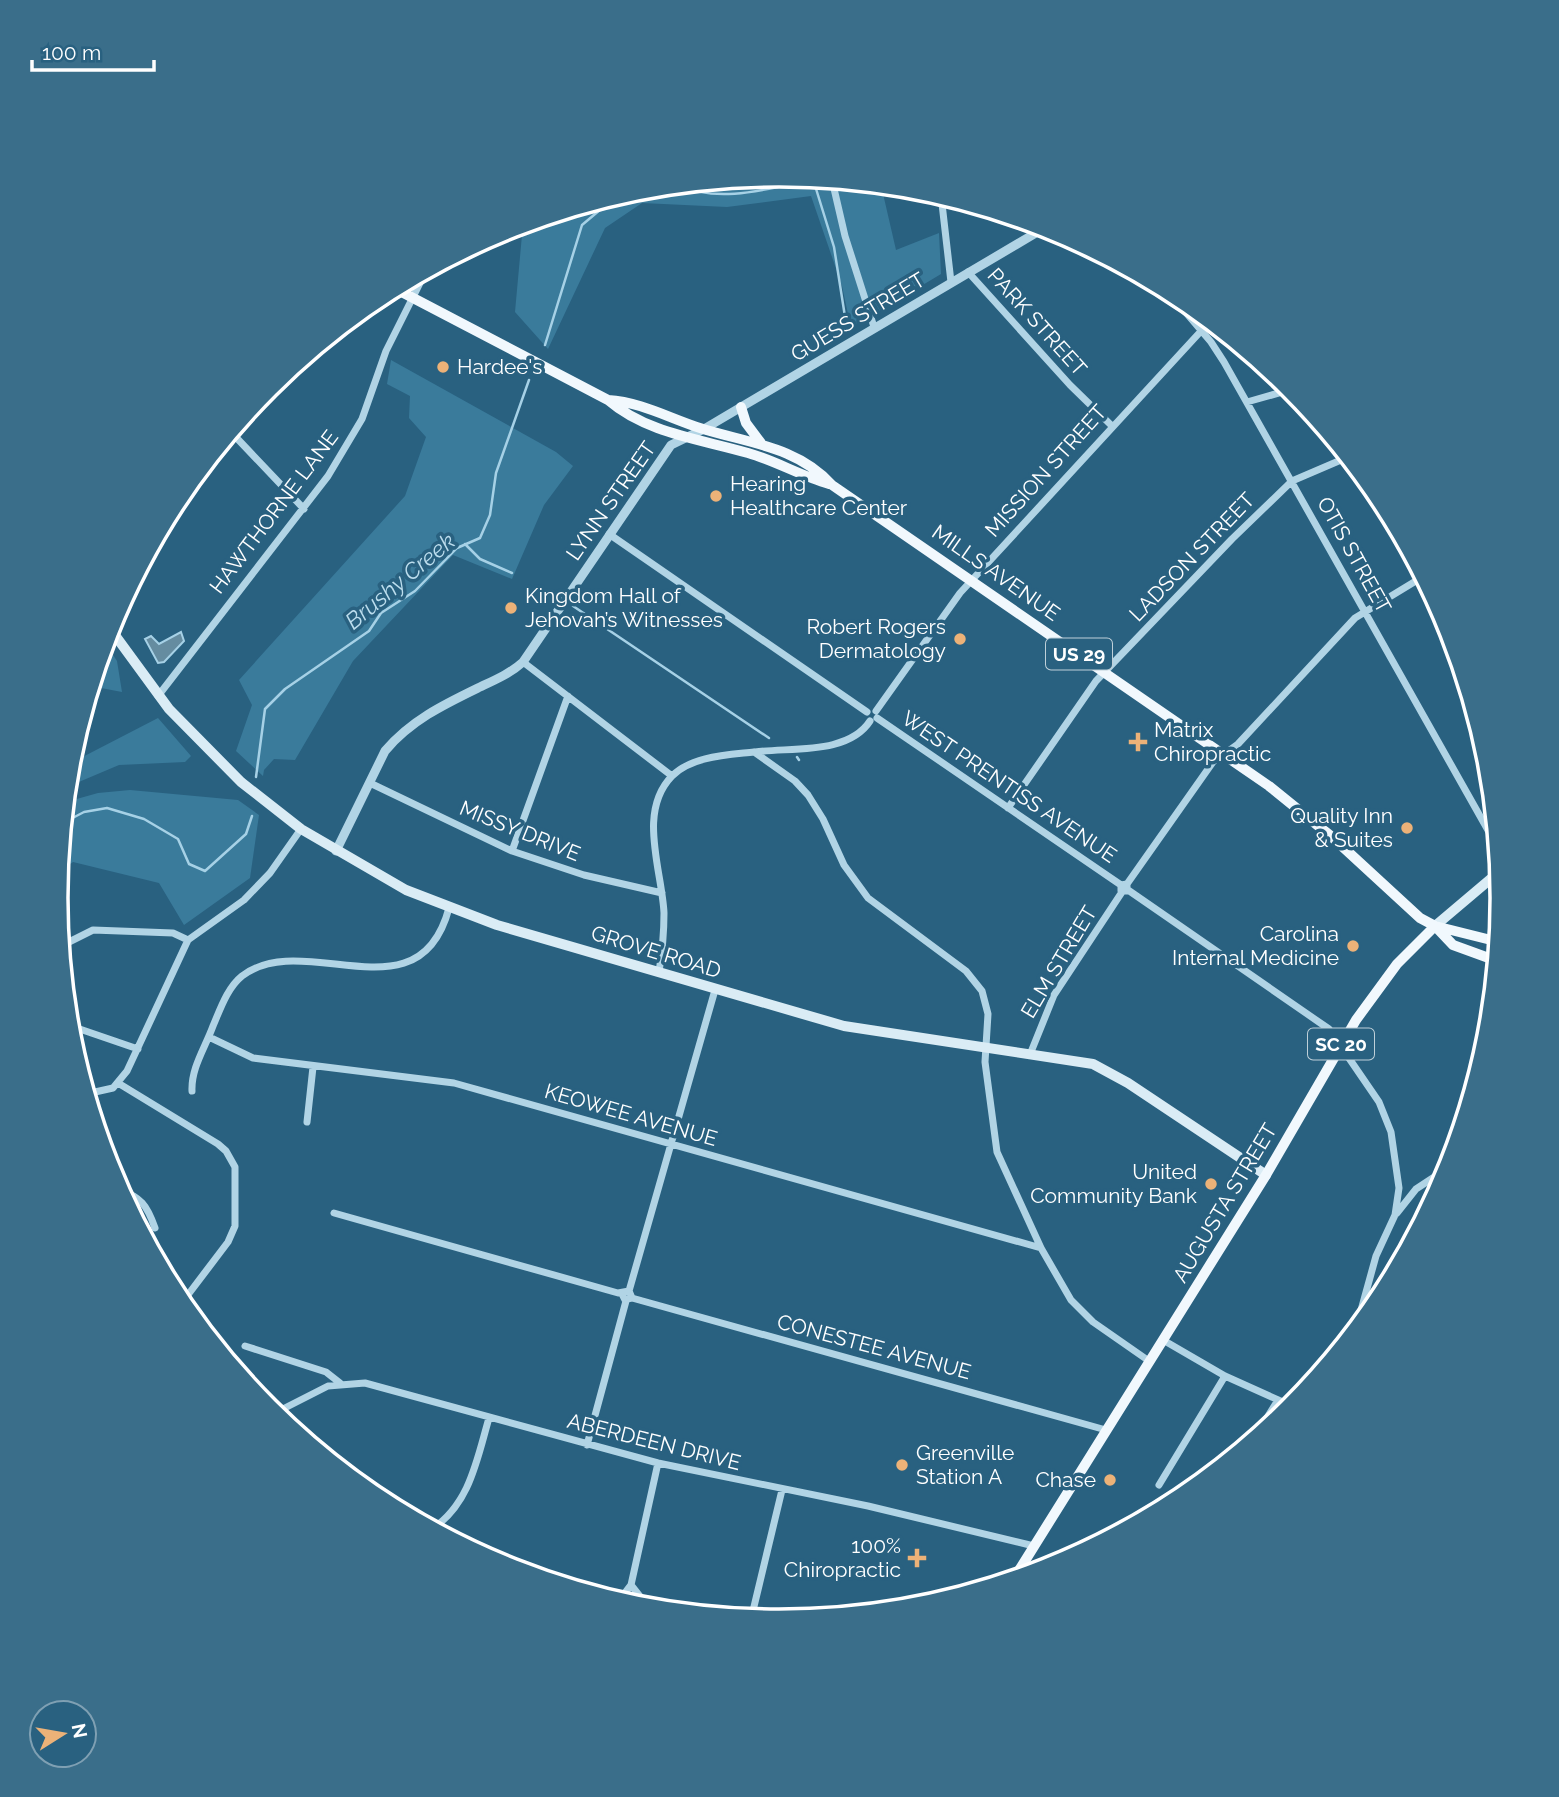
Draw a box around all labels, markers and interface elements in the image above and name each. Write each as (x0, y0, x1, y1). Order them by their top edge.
scale bar (32, 28, 154, 72)
text: 100 m (42, 40, 101, 65)
street label: PARK STREET (983, 263, 1092, 381)
street label: GUESS STREET (786, 267, 930, 366)
place label: Hardee's (457, 354, 542, 379)
marker: Hardee's (435, 359, 451, 375)
street label: MISSION STREET (980, 399, 1112, 542)
street label: HAWTHORNE LANE (204, 425, 343, 598)
street label: LYNN STREET (560, 436, 661, 565)
place label: Hearing Healthcare Center (730, 471, 908, 520)
street label: LADSON STREET (1124, 487, 1260, 626)
marker: Hearing Healthcare Center (708, 488, 724, 504)
street label: OTIS STREET (1312, 492, 1397, 617)
street label: MILLS AVENUE (928, 519, 1065, 626)
water label: Brushy Creek (339, 527, 460, 634)
place label: Kingdom Hall of Jehovah’s Witnesses (525, 583, 723, 632)
marker: Kingdom Hall of Jehovah’s Witnesses (503, 600, 519, 616)
place label: Robert Rogers Dermatology (806, 614, 946, 663)
marker: Robert Rogers Dermatology (952, 631, 968, 647)
road number: US 29 (1046, 638, 1112, 670)
street label: WEST PRENTISS AVENUE (897, 705, 1121, 868)
place label: Matrix Chiropractic (1154, 717, 1271, 766)
marker: Matrix Chiropractic (1128, 732, 1148, 752)
street label: MISSY DRIVE (456, 795, 584, 866)
place label: Quality Inn & Suites (1290, 803, 1393, 852)
marker: Quality Inn & Suites (1399, 820, 1415, 836)
street label: ELM STREET (1015, 901, 1102, 1022)
street label: GROVE ROAD (588, 920, 724, 983)
place label: Carolina Internal Medicine (1172, 921, 1339, 970)
marker: Carolina Internal Medicine (1345, 938, 1361, 954)
road number: SC 20 (1308, 1028, 1374, 1060)
street label: KEOWEE AVENUE (542, 1078, 720, 1151)
street label: AUGUSTA STREET (1167, 1119, 1282, 1287)
place label: United Community Bank (1030, 1159, 1197, 1208)
marker: United Community Bank (1203, 1176, 1219, 1192)
street label: CONESTEE AVENUE (774, 1309, 974, 1384)
street label: ABERDEEN DRIVE (565, 1408, 743, 1475)
place label: Greenville Station A (916, 1440, 1014, 1489)
marker: Greenville Station A (894, 1457, 910, 1473)
place label: Chase (1035, 1467, 1096, 1492)
marker: Chase (1102, 1472, 1118, 1488)
place label: 100% Chiropractic (784, 1533, 901, 1582)
marker: 100% Chiropractic (907, 1548, 927, 1568)
north arrow (28, 1699, 98, 1769)
text: N (68, 1722, 92, 1740)

